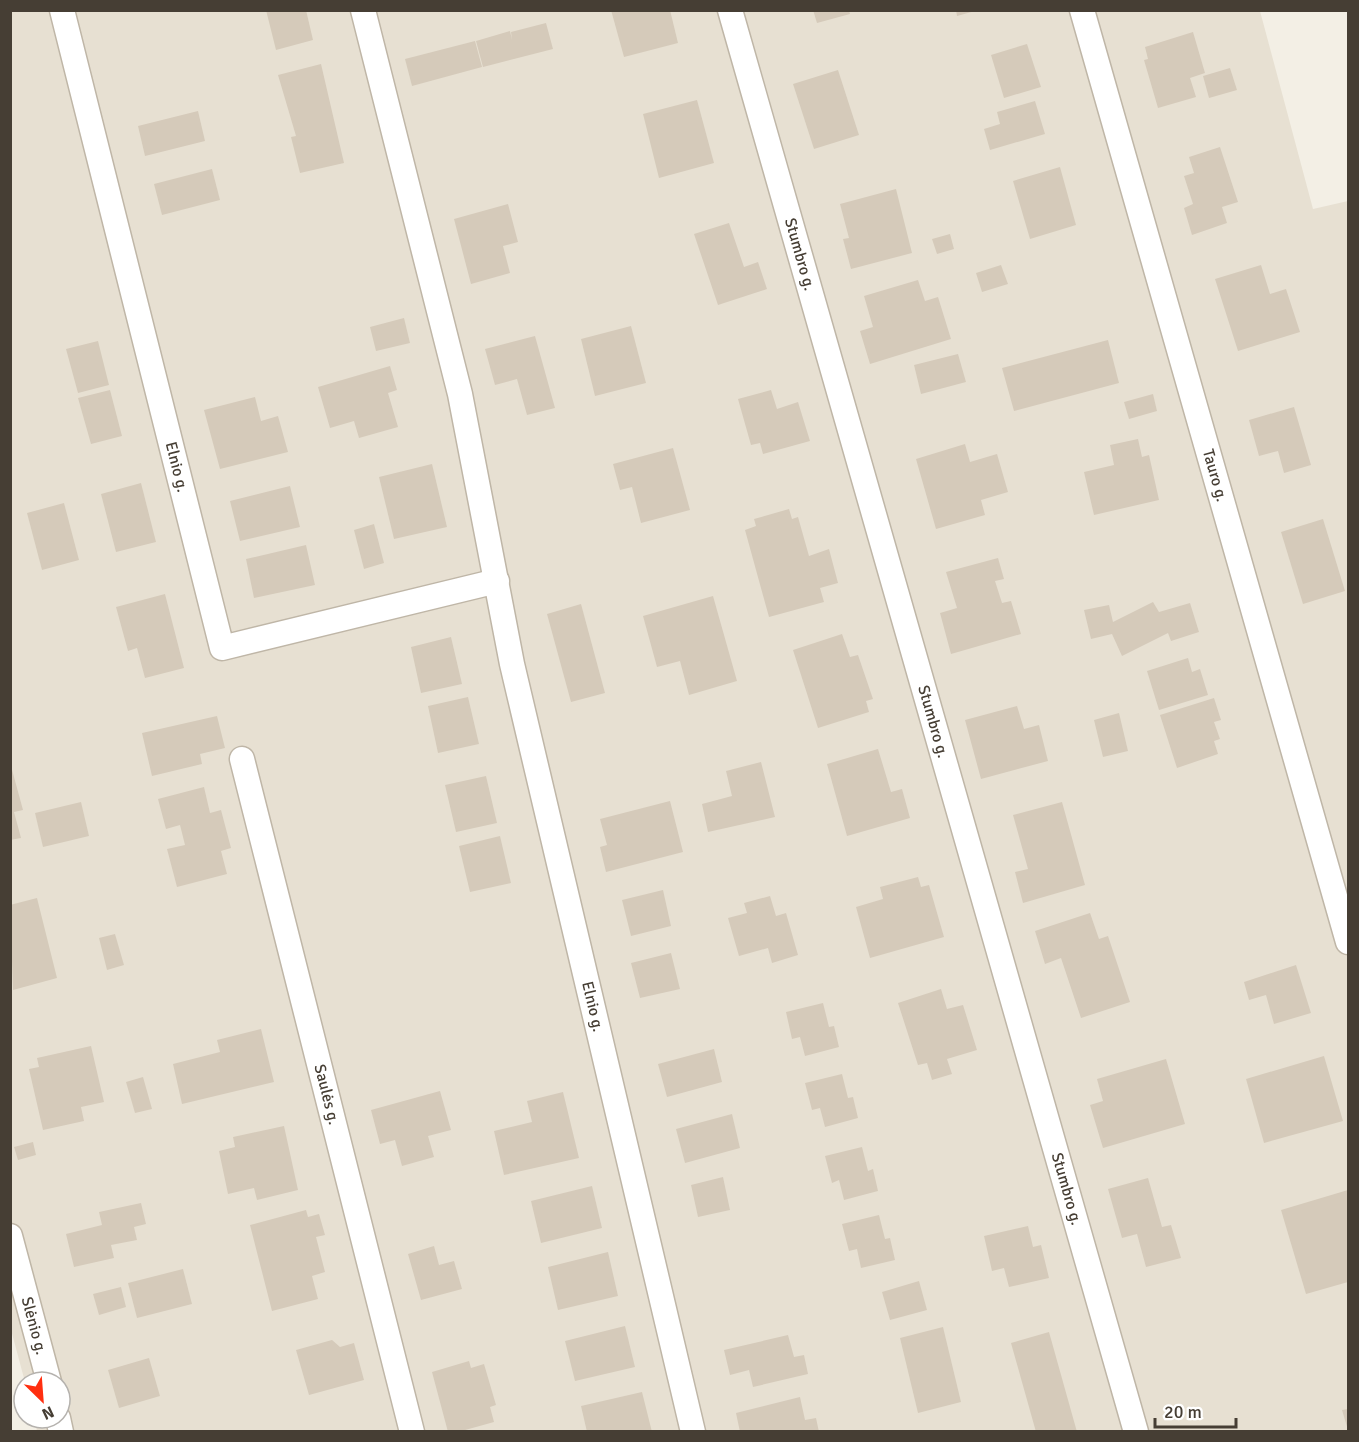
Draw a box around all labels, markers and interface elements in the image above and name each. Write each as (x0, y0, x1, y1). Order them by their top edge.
street label: Stumbro g. (780, 216, 820, 293)
street label: Elnio g. (161, 440, 193, 494)
street label: Tauro g. (1198, 447, 1232, 504)
street label: Stumbro g. (913, 683, 953, 760)
street label: Elnio g. (577, 979, 608, 1034)
street label: Saulės g. (310, 1062, 344, 1127)
street label: Stumbro g. (1047, 1150, 1086, 1228)
street label: Slėnio g. (17, 1295, 51, 1357)
north arrow (12, 1370, 72, 1430)
scale bar (1155, 1391, 1236, 1429)
text: N (39, 1401, 57, 1424)
text: 20 m (1164, 1401, 1202, 1423)

